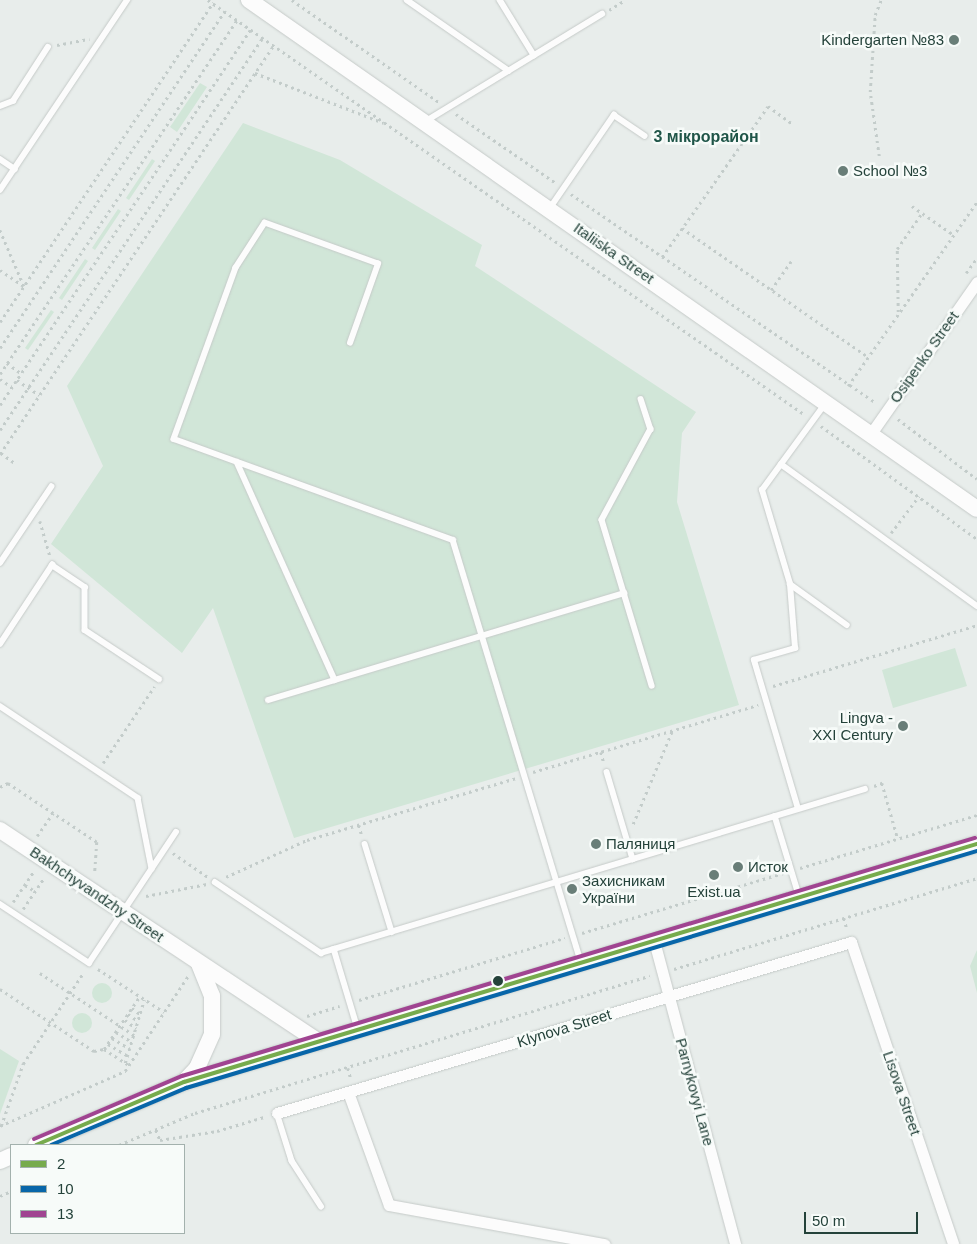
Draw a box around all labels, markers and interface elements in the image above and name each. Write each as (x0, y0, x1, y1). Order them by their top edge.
place label: Kindergarten №83 (821, 31, 944, 49)
marker: Kindergarten №83 (948, 34, 960, 46)
district label: 3 мікрорайон (653, 127, 759, 147)
place label: School №3 (853, 162, 927, 180)
marker: School №3 (837, 165, 849, 177)
street label: Italiiska Street (570, 219, 658, 287)
street label: Osipenko Street (886, 308, 962, 406)
place label: Lingva - XXI Century (812, 708, 893, 743)
marker: Lingva - XXI Century (897, 720, 909, 732)
place label: Паляниця (606, 835, 675, 853)
marker: Паляниця (590, 838, 602, 850)
street label: Bakhchyvandzhy Street (27, 842, 167, 946)
place label: Исток (748, 858, 788, 876)
marker: Исток (732, 861, 744, 873)
marker: Exist.ua (708, 869, 720, 881)
place label: Захисникам України (582, 871, 665, 906)
marker: Захисникам України (566, 883, 578, 895)
place label: Exist.ua (687, 883, 741, 901)
unlabelled marker (493, 976, 503, 986)
street label: Klynova Street (515, 1005, 613, 1051)
street label: Parnykovyi Lane (672, 1036, 718, 1148)
street label: Lisova Street (879, 1049, 925, 1137)
legend (10, 1144, 185, 1234)
text: 2 (57, 1155, 65, 1172)
text: 10 (57, 1180, 74, 1197)
scale bar (807, 1202, 921, 1234)
text: 13 (57, 1205, 74, 1222)
text: 50 m (812, 1212, 845, 1229)

